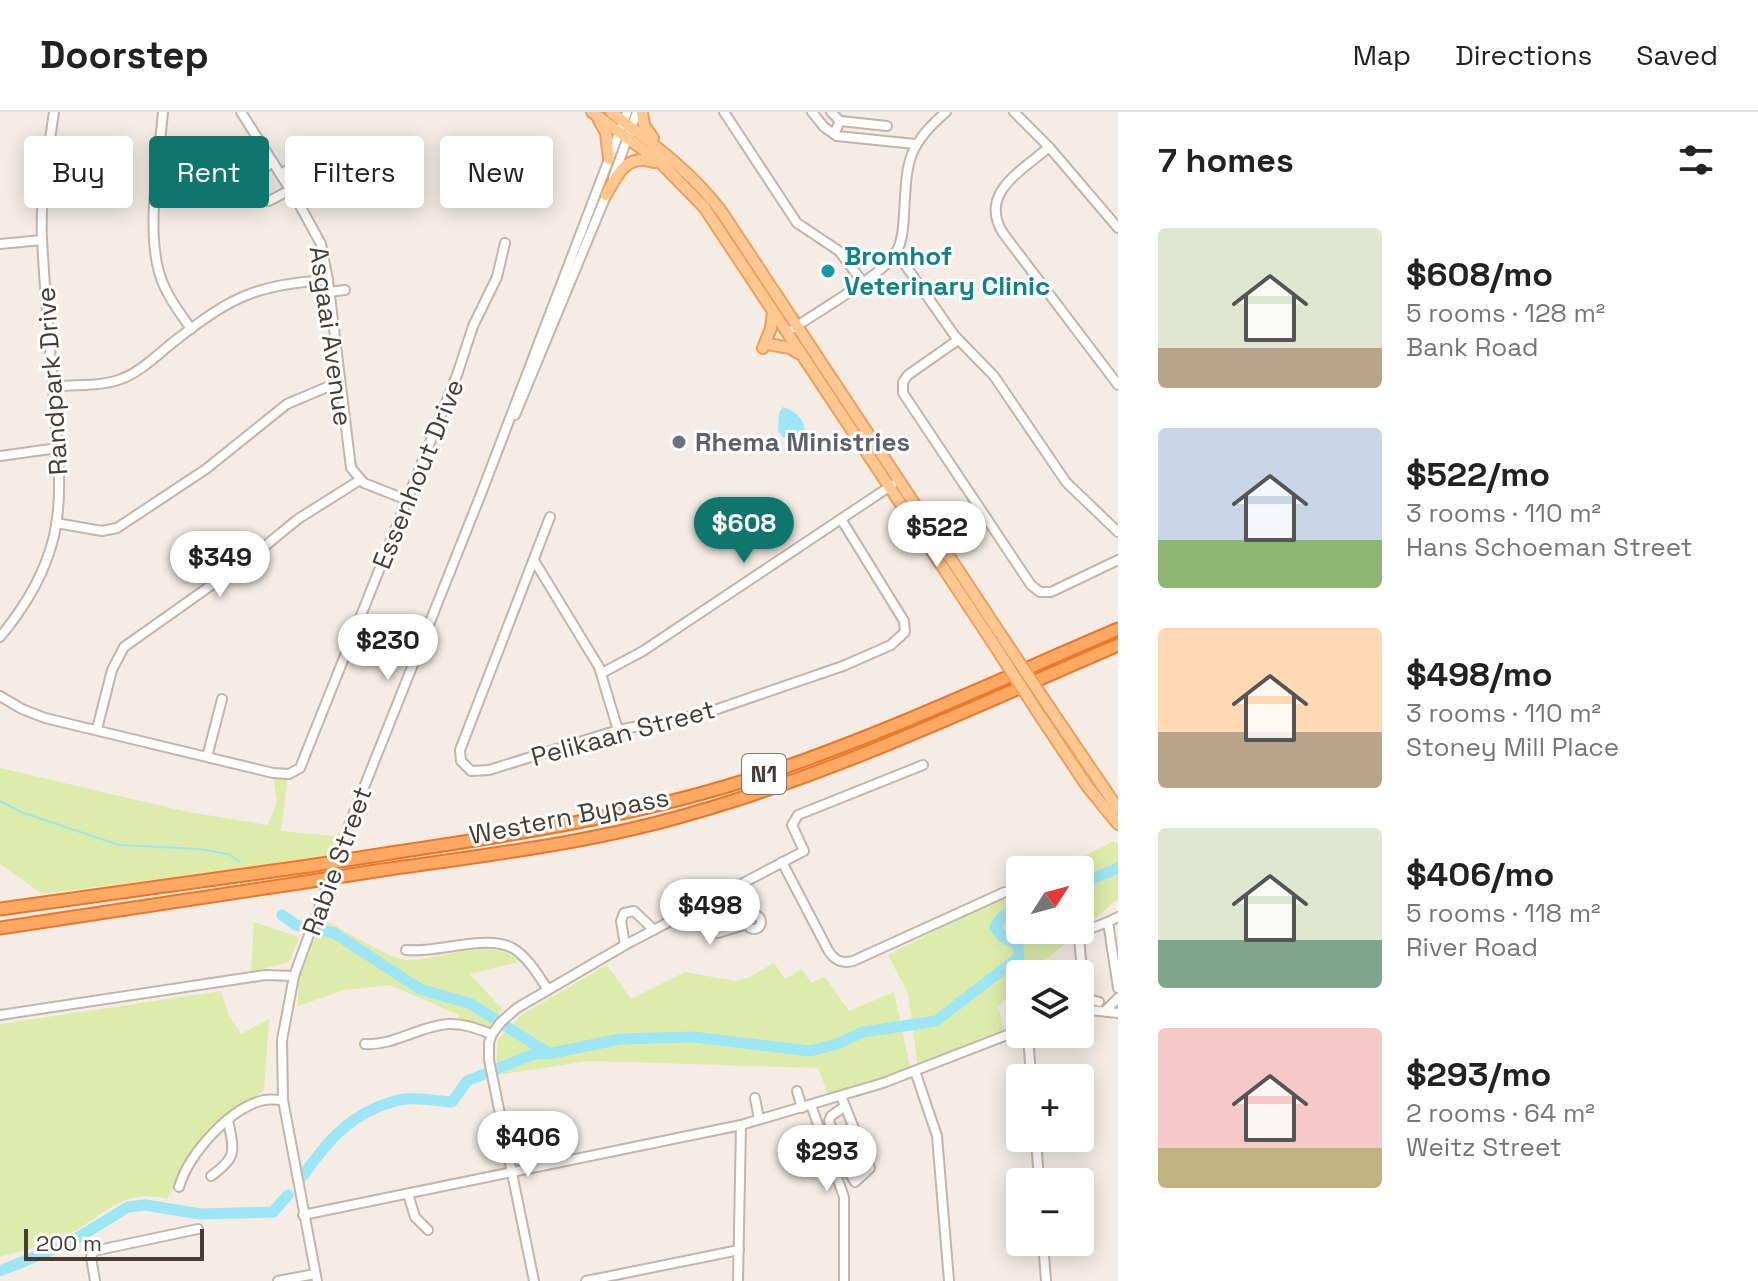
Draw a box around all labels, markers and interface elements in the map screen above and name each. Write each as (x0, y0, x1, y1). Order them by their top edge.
text: Doorstep (40, 31, 209, 79)
text: Map (1353, 37, 1411, 73)
text: Directions (1455, 37, 1592, 73)
text: Saved (1636, 37, 1718, 73)
chip: Buy (24, 136, 133, 208)
chip: Rent (149, 136, 269, 208)
chip: Filters (285, 136, 424, 208)
chip: New (440, 136, 553, 208)
icon: filters (1674, 138, 1718, 182)
text: 7 homes (1158, 139, 1294, 182)
place label: Bromhof Veterinary Clinic (844, 239, 1050, 303)
street label: Asgaai Avenue (302, 244, 360, 428)
text: $608/mo (1406, 253, 1553, 296)
icon: home (1222, 260, 1318, 356)
marker: Bromhof Veterinary Clinic (819, 262, 837, 280)
street label: Randpark Drive (28, 286, 76, 476)
text: 5 rooms · 128 m² (1406, 296, 1605, 330)
text: Bank Road (1406, 330, 1539, 364)
street label: Essenhout Drive (364, 374, 472, 574)
place label: Rhema Ministries (695, 425, 910, 459)
marker: Rhema Ministries (670, 433, 688, 451)
text: $522/mo (1406, 453, 1550, 496)
icon: home (1222, 460, 1318, 556)
text: 3 rooms · 110 m² (1406, 496, 1601, 530)
pin: $608 (697, 497, 791, 565)
pin: $522 (890, 501, 984, 569)
text: $608 (712, 506, 776, 540)
text: $522 (906, 510, 968, 544)
text: Hans Schoeman Street (1406, 530, 1693, 564)
pin: $349 (173, 531, 267, 599)
text: $349 (188, 540, 252, 574)
pin: $230 (341, 614, 435, 682)
text: $230 (356, 623, 420, 657)
text: $498/mo (1406, 653, 1553, 696)
icon: home (1222, 660, 1318, 756)
street label: Pelikaan Street (527, 692, 719, 774)
text: 3 rooms · 110 m² (1406, 696, 1601, 730)
text: Stoney Mill Place (1406, 730, 1619, 764)
road number: N1 (742, 754, 786, 794)
street label: Western Bypass (466, 780, 672, 852)
street label: Rabie Street (294, 782, 380, 940)
text: $406/mo (1406, 853, 1554, 896)
north arrow (1006, 856, 1094, 944)
map controls (1006, 856, 1094, 1256)
icon: home (1222, 860, 1318, 956)
pin: $498 (663, 879, 757, 947)
text: $498 (678, 888, 742, 922)
text: 5 rooms · 118 m² (1406, 896, 1601, 930)
text: River Road (1406, 930, 1538, 964)
button: layers (1006, 960, 1094, 1048)
text: $293/mo (1406, 1053, 1551, 1096)
icon: home (1222, 1060, 1318, 1156)
button: + (1006, 1064, 1094, 1152)
text: 2 rooms · 64 m² (1406, 1096, 1595, 1130)
pin: $406 (481, 1111, 575, 1179)
text: $406 (495, 1120, 561, 1154)
pin: $293 (780, 1125, 874, 1193)
text: Weitz Street (1406, 1130, 1562, 1164)
text: $293 (796, 1134, 858, 1168)
button: − (1006, 1168, 1094, 1256)
scale bar (24, 1225, 204, 1261)
text: 200 m (36, 1229, 102, 1257)

